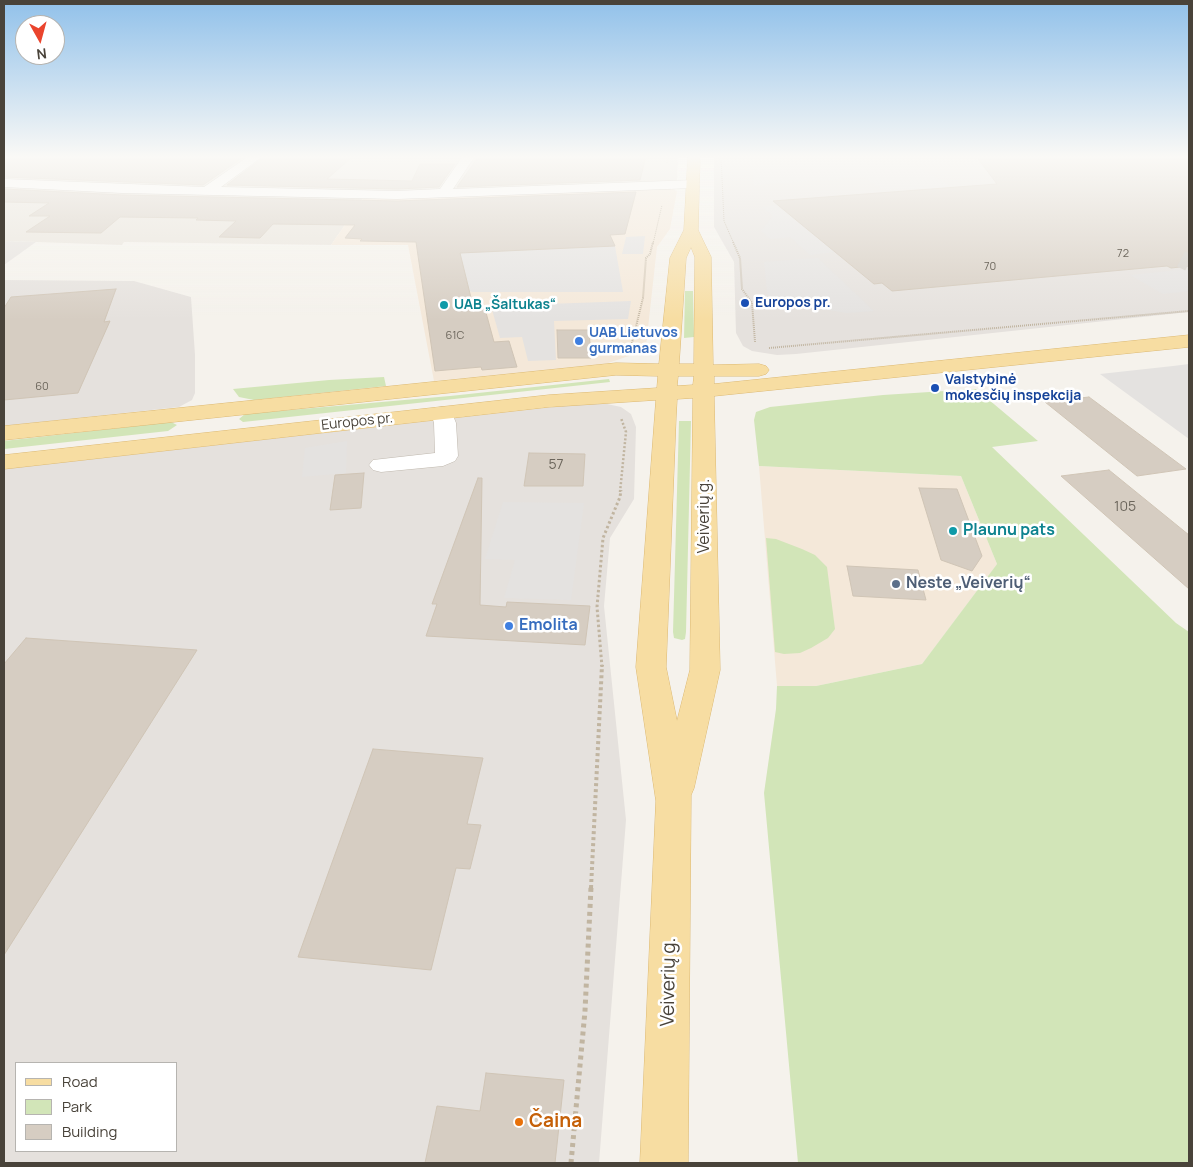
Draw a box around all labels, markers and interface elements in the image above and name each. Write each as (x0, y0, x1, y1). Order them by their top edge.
north arrow (15, 15, 65, 65)
text: N (36, 44, 48, 64)
house number: 72 (1117, 247, 1129, 261)
house number: 70 (984, 260, 996, 274)
place label: Europos pr. (755, 295, 831, 311)
place label: UAB „Šaltukas“ (454, 297, 556, 313)
marker: Europos pr. (739, 297, 751, 309)
marker: UAB „Šaltukas“ (438, 299, 450, 311)
place label: UAB Lietuvos gurmanas (589, 325, 678, 358)
house number: 61C (446, 329, 464, 343)
marker: UAB Lietuvos gurmanas (573, 335, 585, 347)
place label: Valstybinė mokesčių inspekcija (945, 372, 1081, 404)
house number: 60 (35, 380, 49, 394)
marker: Valstybinė mokesčių inspekcija (929, 382, 941, 394)
street label: Europos pr. (320, 410, 394, 434)
house number: 57 (548, 457, 564, 473)
street label: Veiverių g. (695, 479, 715, 553)
house number: 105 (1114, 499, 1136, 515)
place label: Plaunu pats (963, 521, 1055, 541)
marker: Plaunu pats (947, 525, 959, 537)
place label: Neste „Veiverių“ (906, 574, 1031, 594)
marker: Neste „Veiverių“ (890, 578, 902, 590)
place label: Emolita (519, 616, 578, 636)
marker: Emolita (503, 620, 515, 632)
street label: Veiverių g. (657, 937, 681, 1027)
legend (15, 1062, 178, 1152)
text: Road (62, 1071, 98, 1092)
text: Park (62, 1096, 92, 1117)
place label: Čaina (529, 1111, 582, 1133)
marker: Čaina (513, 1116, 525, 1128)
text: Building (62, 1121, 117, 1142)

